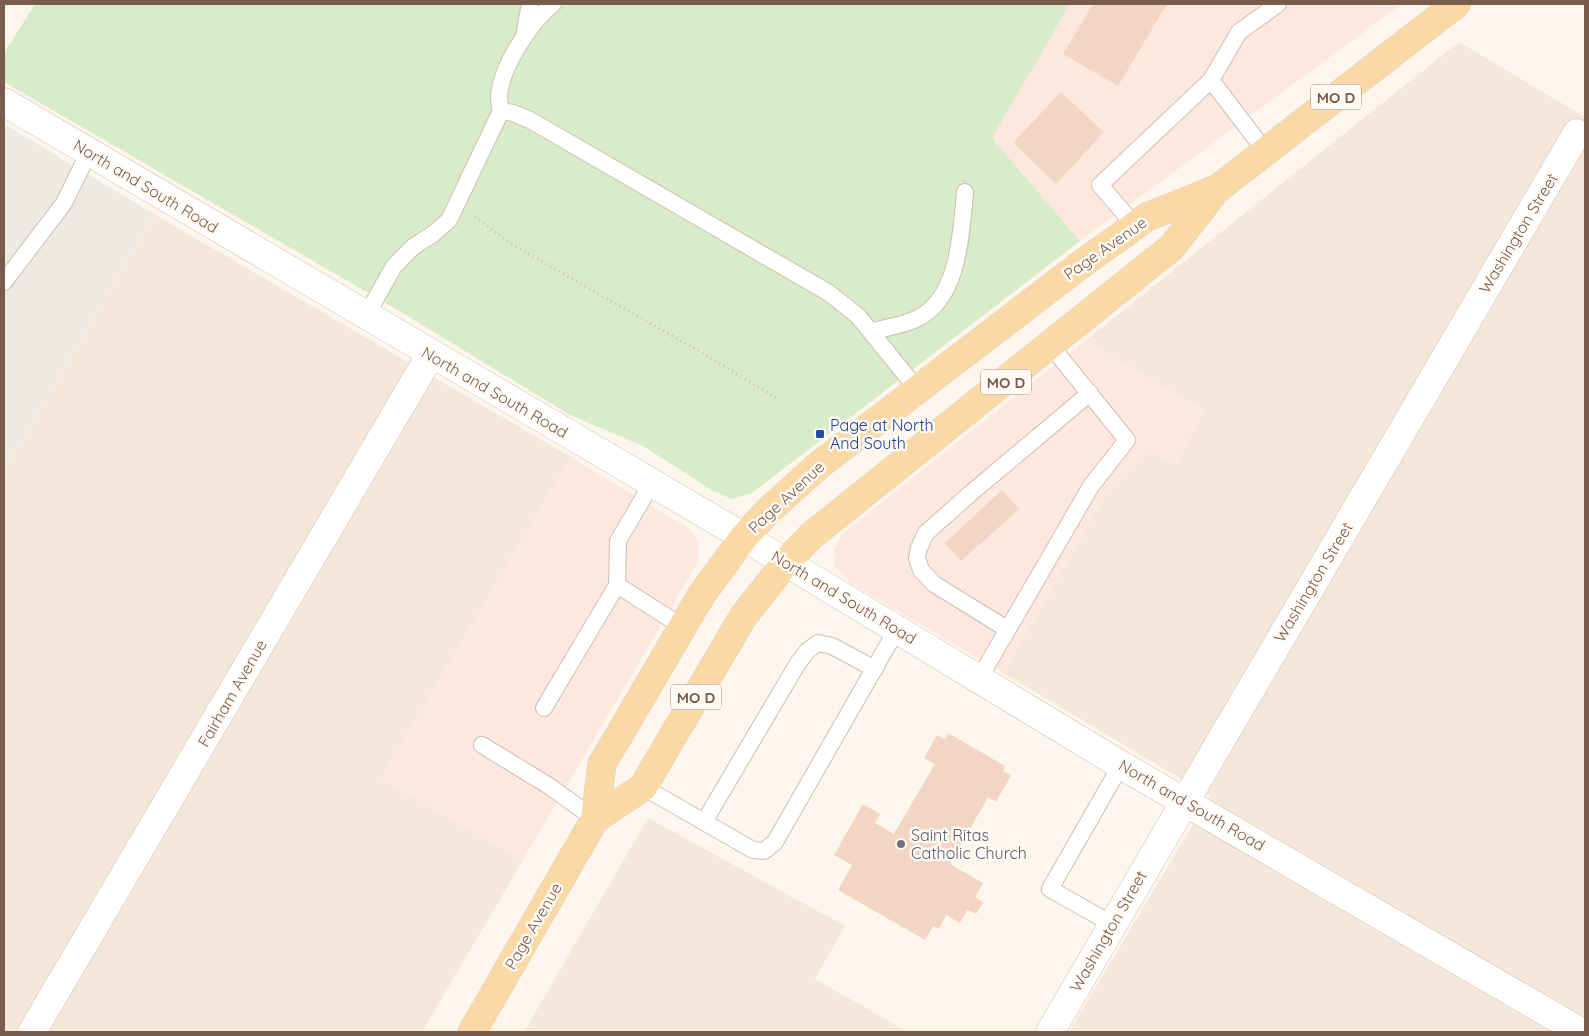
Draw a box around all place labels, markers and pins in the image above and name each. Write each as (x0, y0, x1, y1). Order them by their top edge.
place label: Page at North And South (830, 415, 934, 453)
marker: Page at North And South (814, 428, 826, 440)
place label: Saint Ritas Catholic Church (911, 825, 1027, 863)
marker: Saint Ritas Catholic Church (895, 838, 907, 850)

